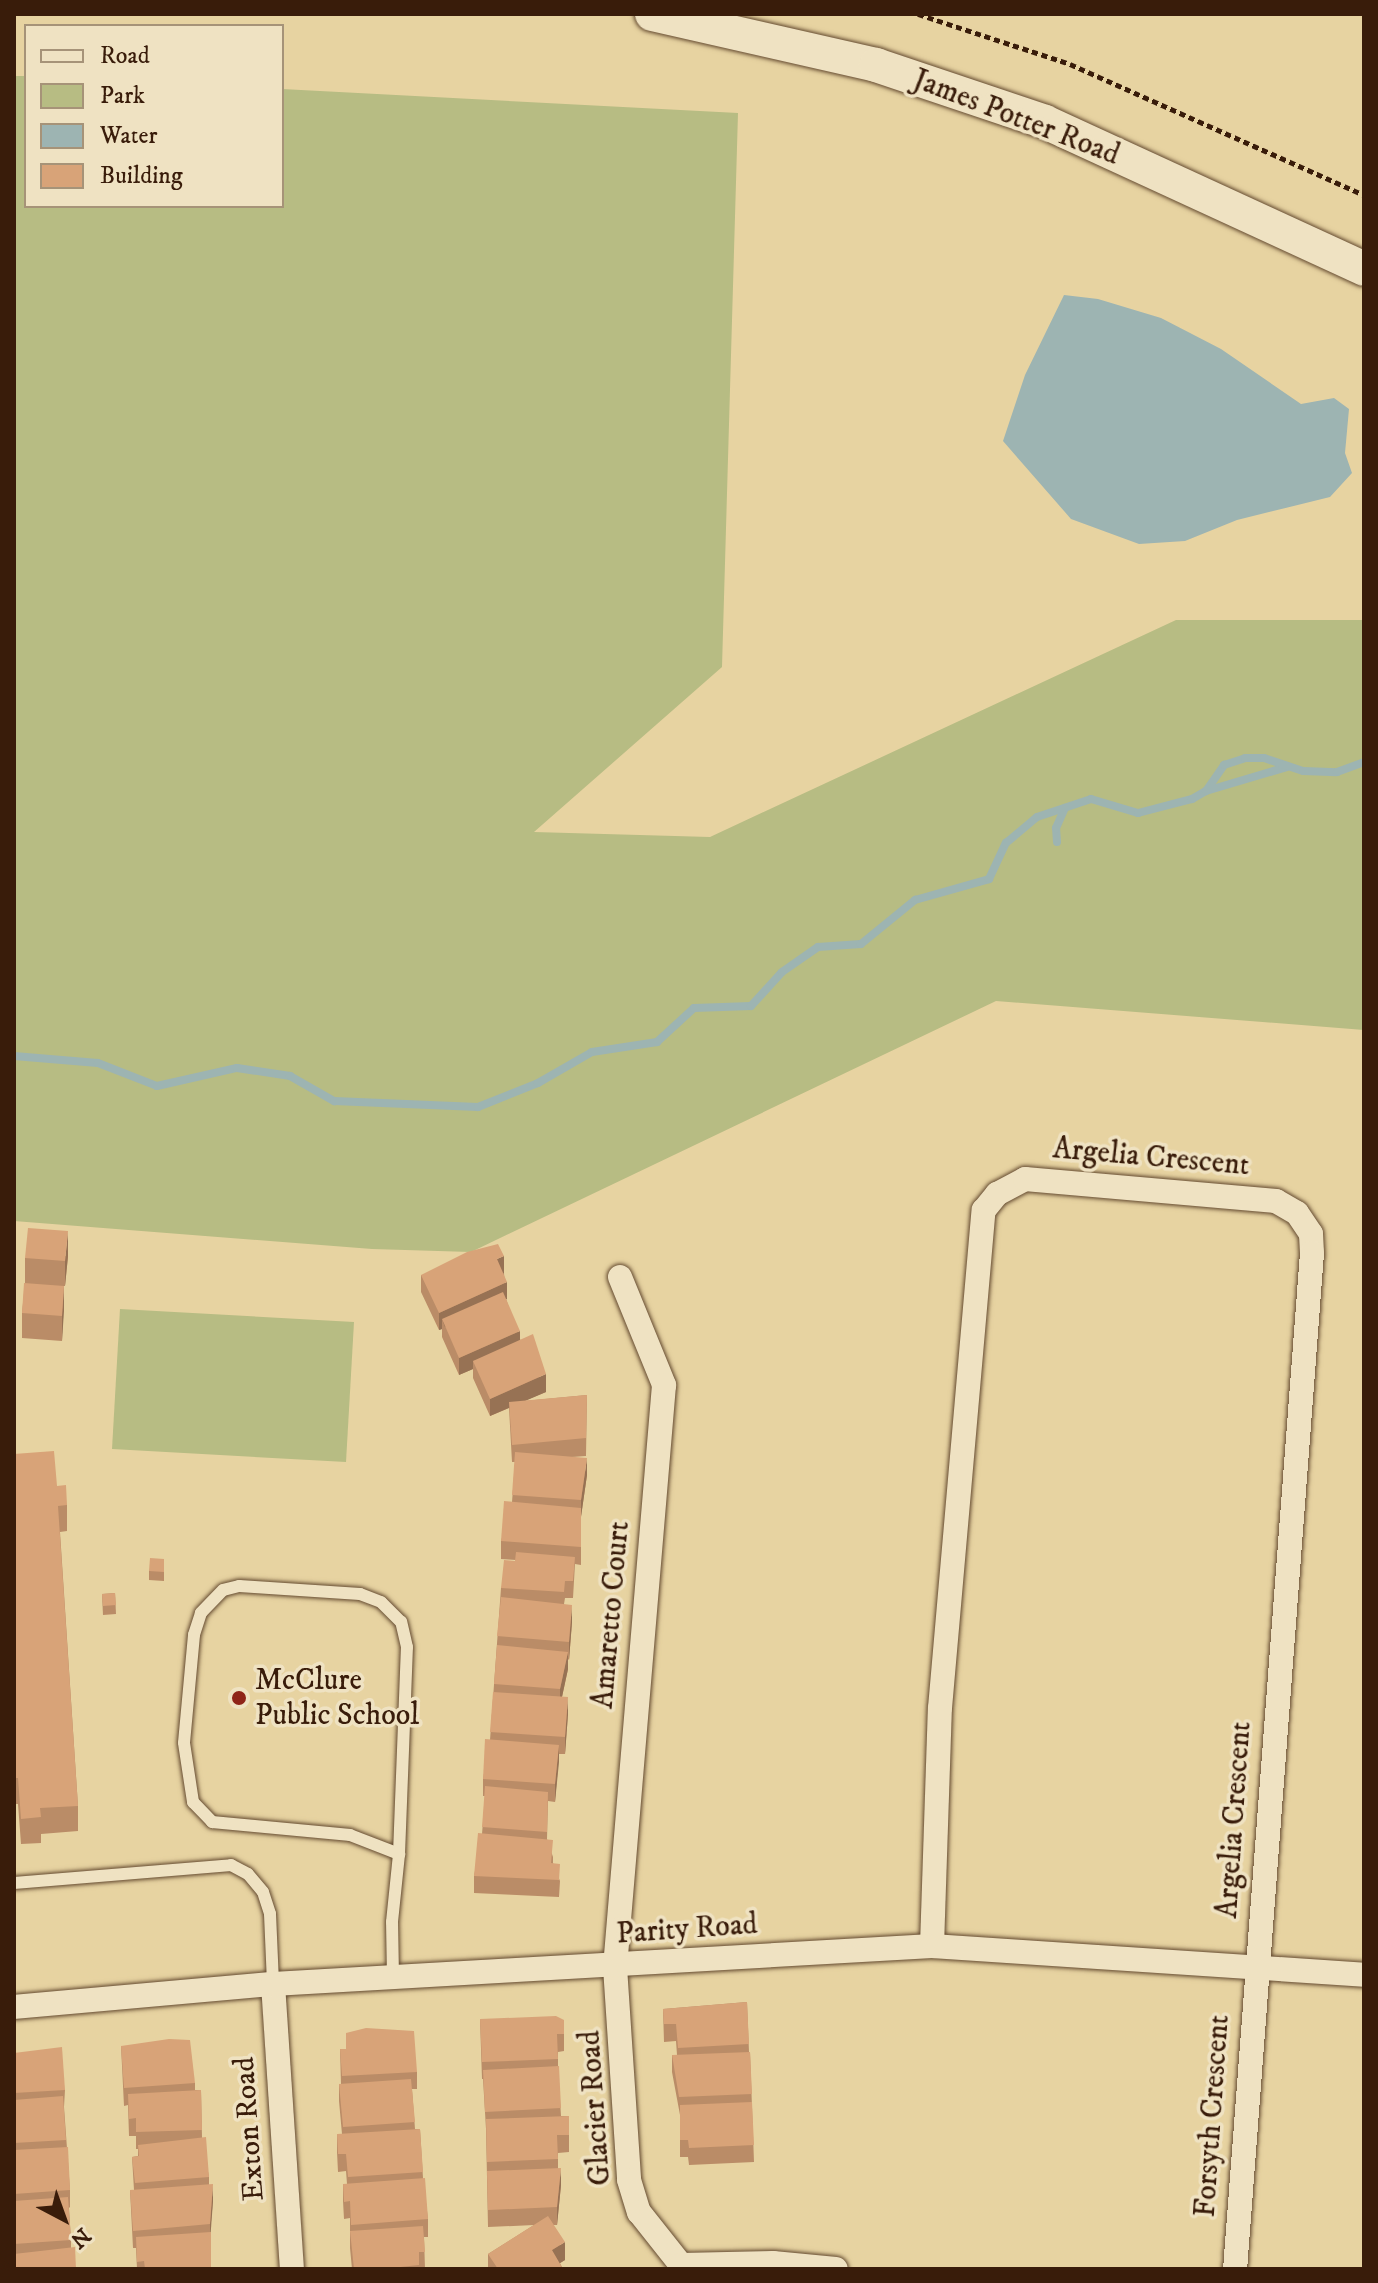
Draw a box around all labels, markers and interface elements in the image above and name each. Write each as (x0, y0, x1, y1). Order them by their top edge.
legend (24, 24, 284, 208)
text: Road (100, 41, 150, 71)
street label: James Potter Road (908, 62, 1124, 174)
text: Park (100, 81, 145, 111)
text: Water (100, 121, 157, 151)
text: Building (100, 161, 183, 191)
street label: Argelia Crescent (1051, 1131, 1251, 1185)
street label: Amaretto Court (586, 1520, 638, 1710)
place label: McClure Public School (255, 1663, 419, 1734)
marker: McClure Public School (230, 1689, 248, 1707)
street label: Argelia Crescent (1210, 1720, 1260, 1920)
street label: Parity Road (615, 1907, 759, 1953)
street label: Forsyth Crescent (1188, 2014, 1238, 2218)
street label: Glacier Road (573, 2029, 619, 2187)
street label: Exton Road (227, 2056, 273, 2202)
north arrow (24, 2179, 104, 2259)
text: N (64, 2221, 96, 2254)

